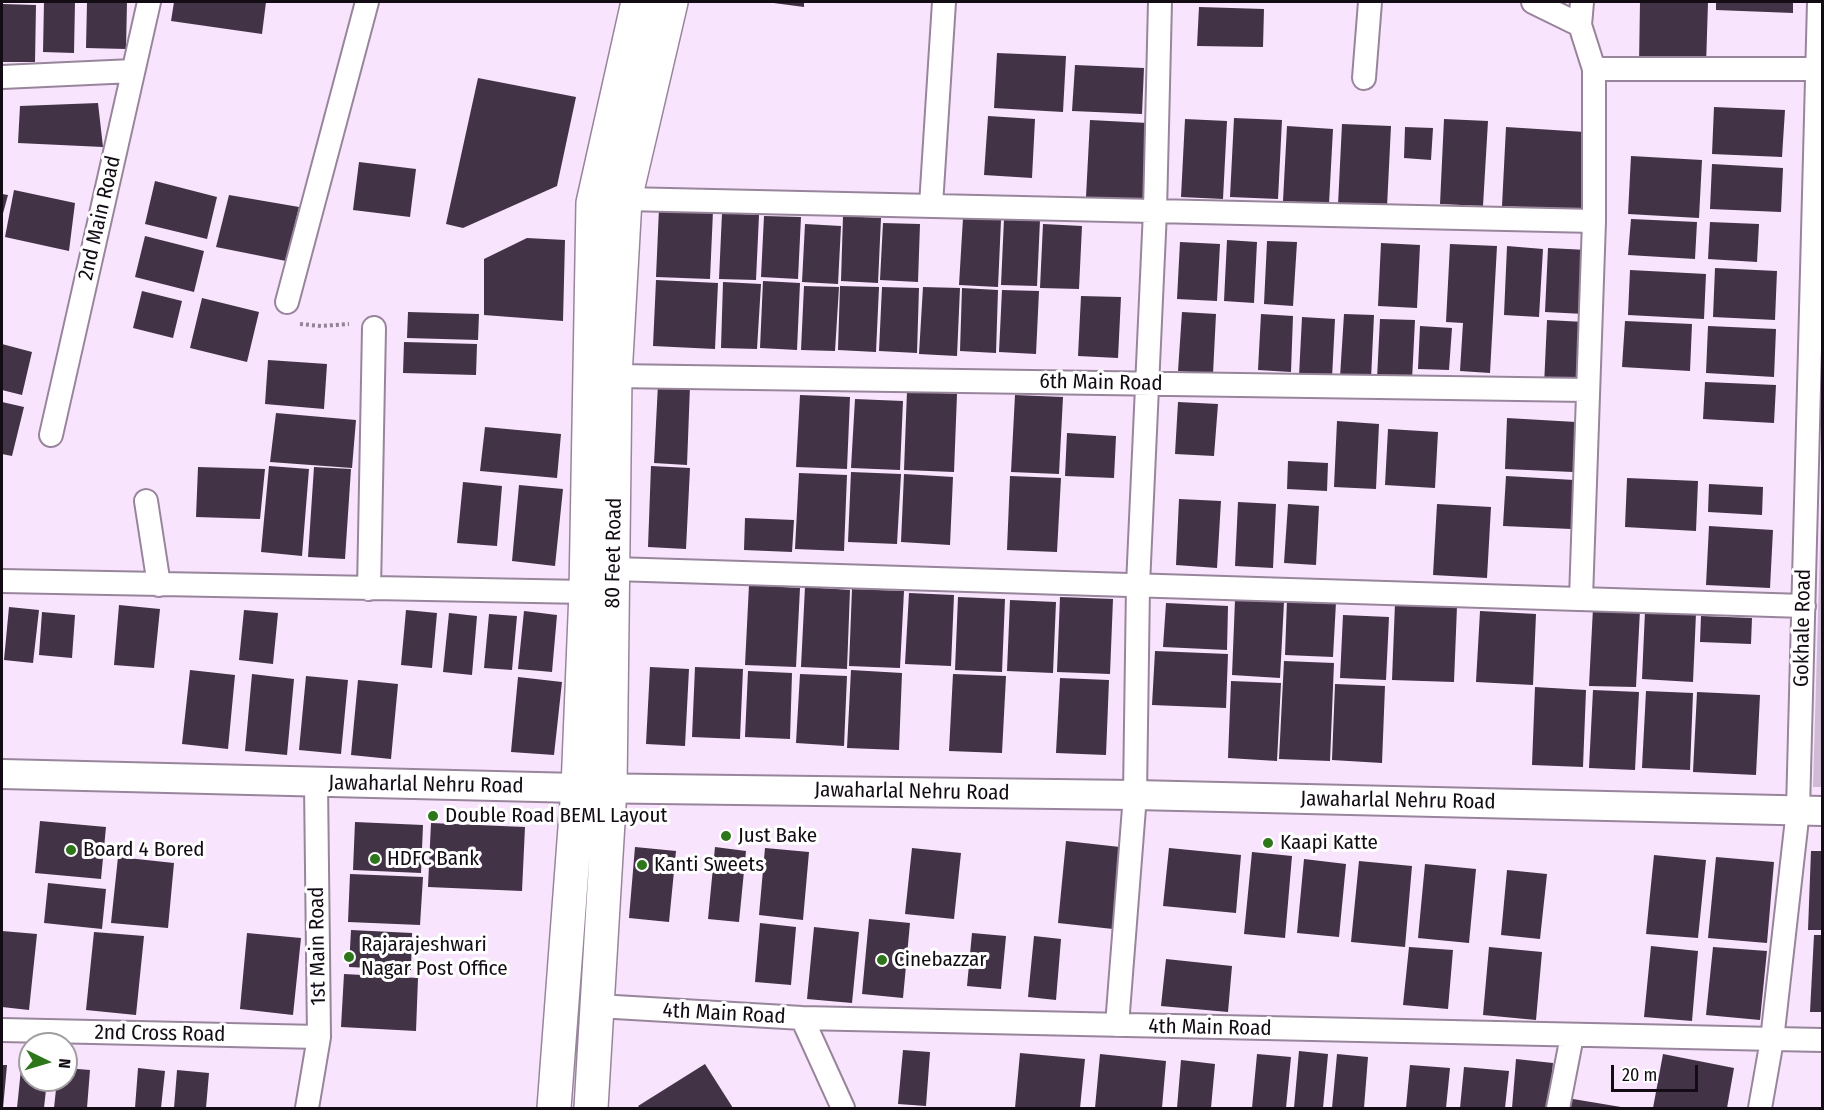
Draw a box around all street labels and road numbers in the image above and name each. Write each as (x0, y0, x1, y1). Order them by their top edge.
street label: 2nd Main Road (73, 154, 127, 282)
street label: 6th Main Road (1039, 369, 1163, 397)
street label: 80 Feet Road (600, 497, 628, 609)
street label: Gokhale Road (1789, 569, 1817, 687)
street label: Jawaharlal Nehru Road (328, 771, 524, 799)
street label: Jawaharlal Nehru Road (814, 778, 1010, 806)
street label: Jawaharlal Nehru Road (1300, 787, 1496, 815)
street label: 1st Main Road (304, 886, 332, 1006)
street label: 4th Main Road (662, 998, 786, 1030)
street label: 4th Main Road (1148, 1014, 1272, 1042)
street label: 2nd Cross Road (94, 1020, 226, 1048)

